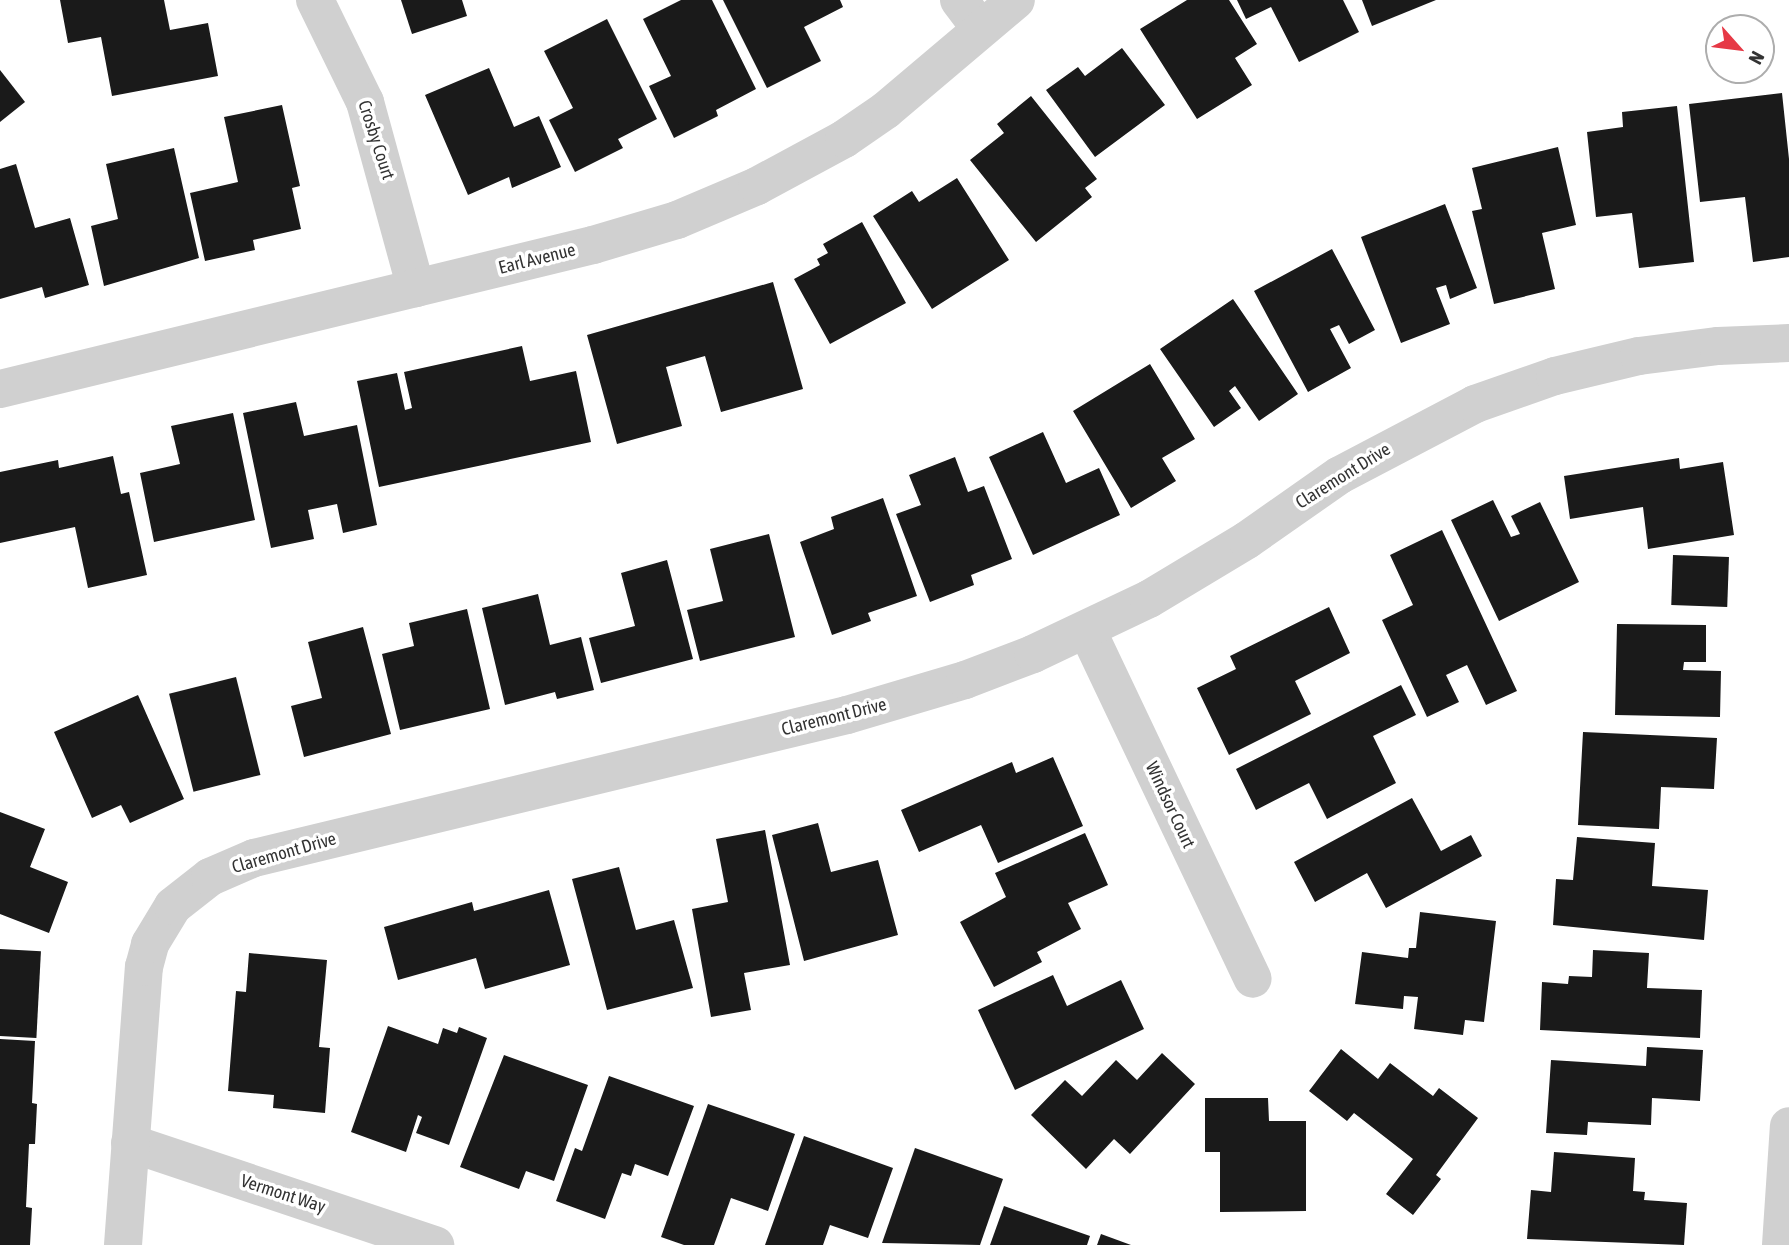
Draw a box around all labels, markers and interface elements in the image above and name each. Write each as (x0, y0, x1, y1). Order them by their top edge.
north arrow (1705, 14, 1775, 84)
text: N (1744, 48, 1769, 68)
street label: Crosby Court (353, 98, 399, 182)
street label: Earl Avenue (496, 239, 578, 279)
street label: Claremont Drive (1292, 438, 1394, 514)
street label: Claremont Drive (779, 694, 889, 740)
street label: Windsor Court (1141, 758, 1199, 852)
street label: Claremont Drive (229, 828, 339, 878)
street label: Vermont Way (238, 1170, 328, 1218)

